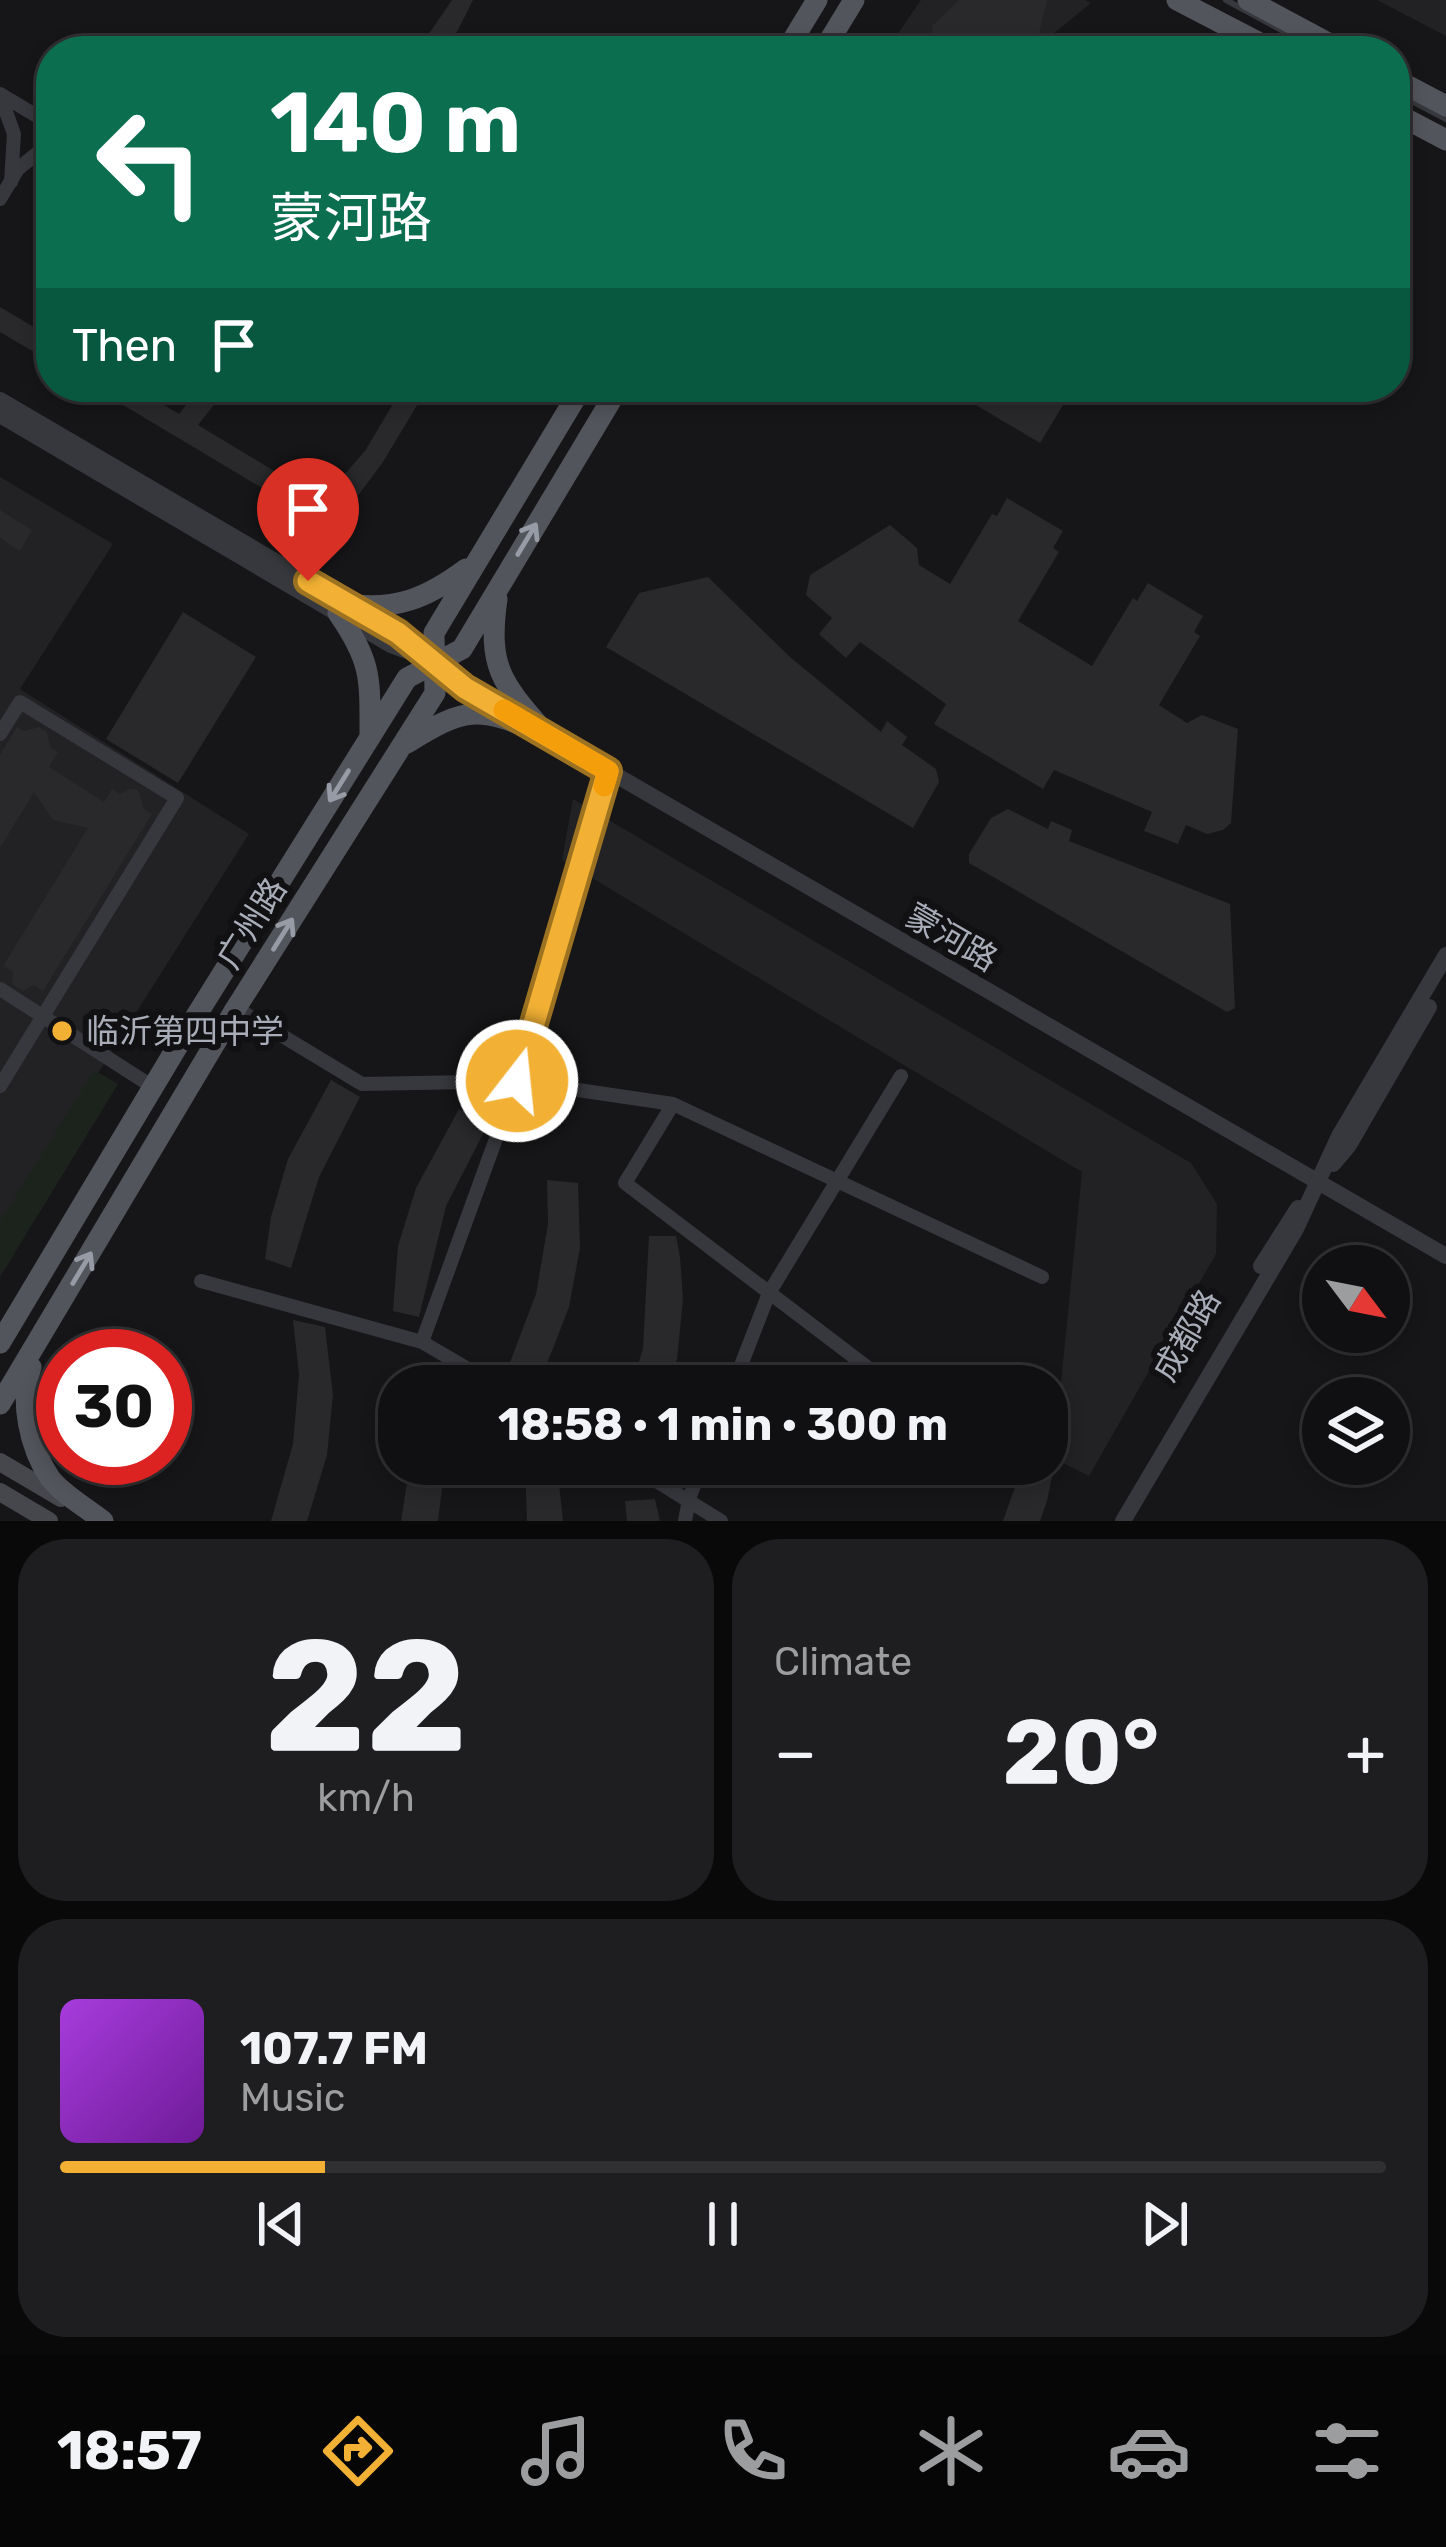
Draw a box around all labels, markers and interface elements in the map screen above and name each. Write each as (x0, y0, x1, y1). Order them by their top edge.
text: 140 m (270, 73, 521, 173)
icon: left (72, 84, 228, 240)
text: 蒙河路 (270, 187, 432, 251)
icon: arrive (201, 312, 267, 378)
text: Then (72, 319, 177, 372)
pin (257, 458, 359, 581)
icon: arrive (275, 476, 341, 542)
one-way arrow (515, 523, 539, 557)
one-way arrow (327, 768, 352, 802)
street label: 广州路 (209, 871, 294, 976)
street label: 蒙河路 (899, 896, 1004, 979)
one-way arrow (271, 917, 296, 951)
place label: 临沂第四中学 (86, 1012, 284, 1051)
marker: 临沂第四中学 (49, 1018, 75, 1044)
position arrow (454, 1018, 580, 1144)
north arrow (1302, 1245, 1410, 1353)
map controls (1302, 1245, 1410, 1485)
one-way arrow (70, 1252, 94, 1286)
street label: 成都路 (1145, 1283, 1228, 1388)
speed limit sign: 30 (36, 1329, 192, 1485)
button: layers (1302, 1377, 1410, 1485)
text: 18:58 · 1 min · 300 m (498, 1398, 948, 1451)
text: 22 (265, 1604, 467, 1789)
text: Climate (774, 1639, 912, 1685)
text: 20° (1003, 1699, 1159, 1806)
text: − (774, 1713, 817, 1792)
text: + (1345, 1713, 1386, 1792)
text: km/h (317, 1775, 415, 1821)
text: 107.7 FM (240, 2022, 428, 2075)
text: Music (240, 2075, 345, 2121)
icon: previous (248, 2191, 314, 2257)
icon: pause (690, 2191, 756, 2257)
icon: next (1132, 2191, 1198, 2257)
icon: directions (316, 2409, 400, 2493)
icon: music (514, 2409, 598, 2493)
icon: phone (711, 2409, 795, 2493)
icon: climate (909, 2409, 993, 2493)
icon: car (1107, 2409, 1191, 2493)
icon: filters (1305, 2409, 1389, 2493)
text: 18:57 (57, 2419, 202, 2483)

